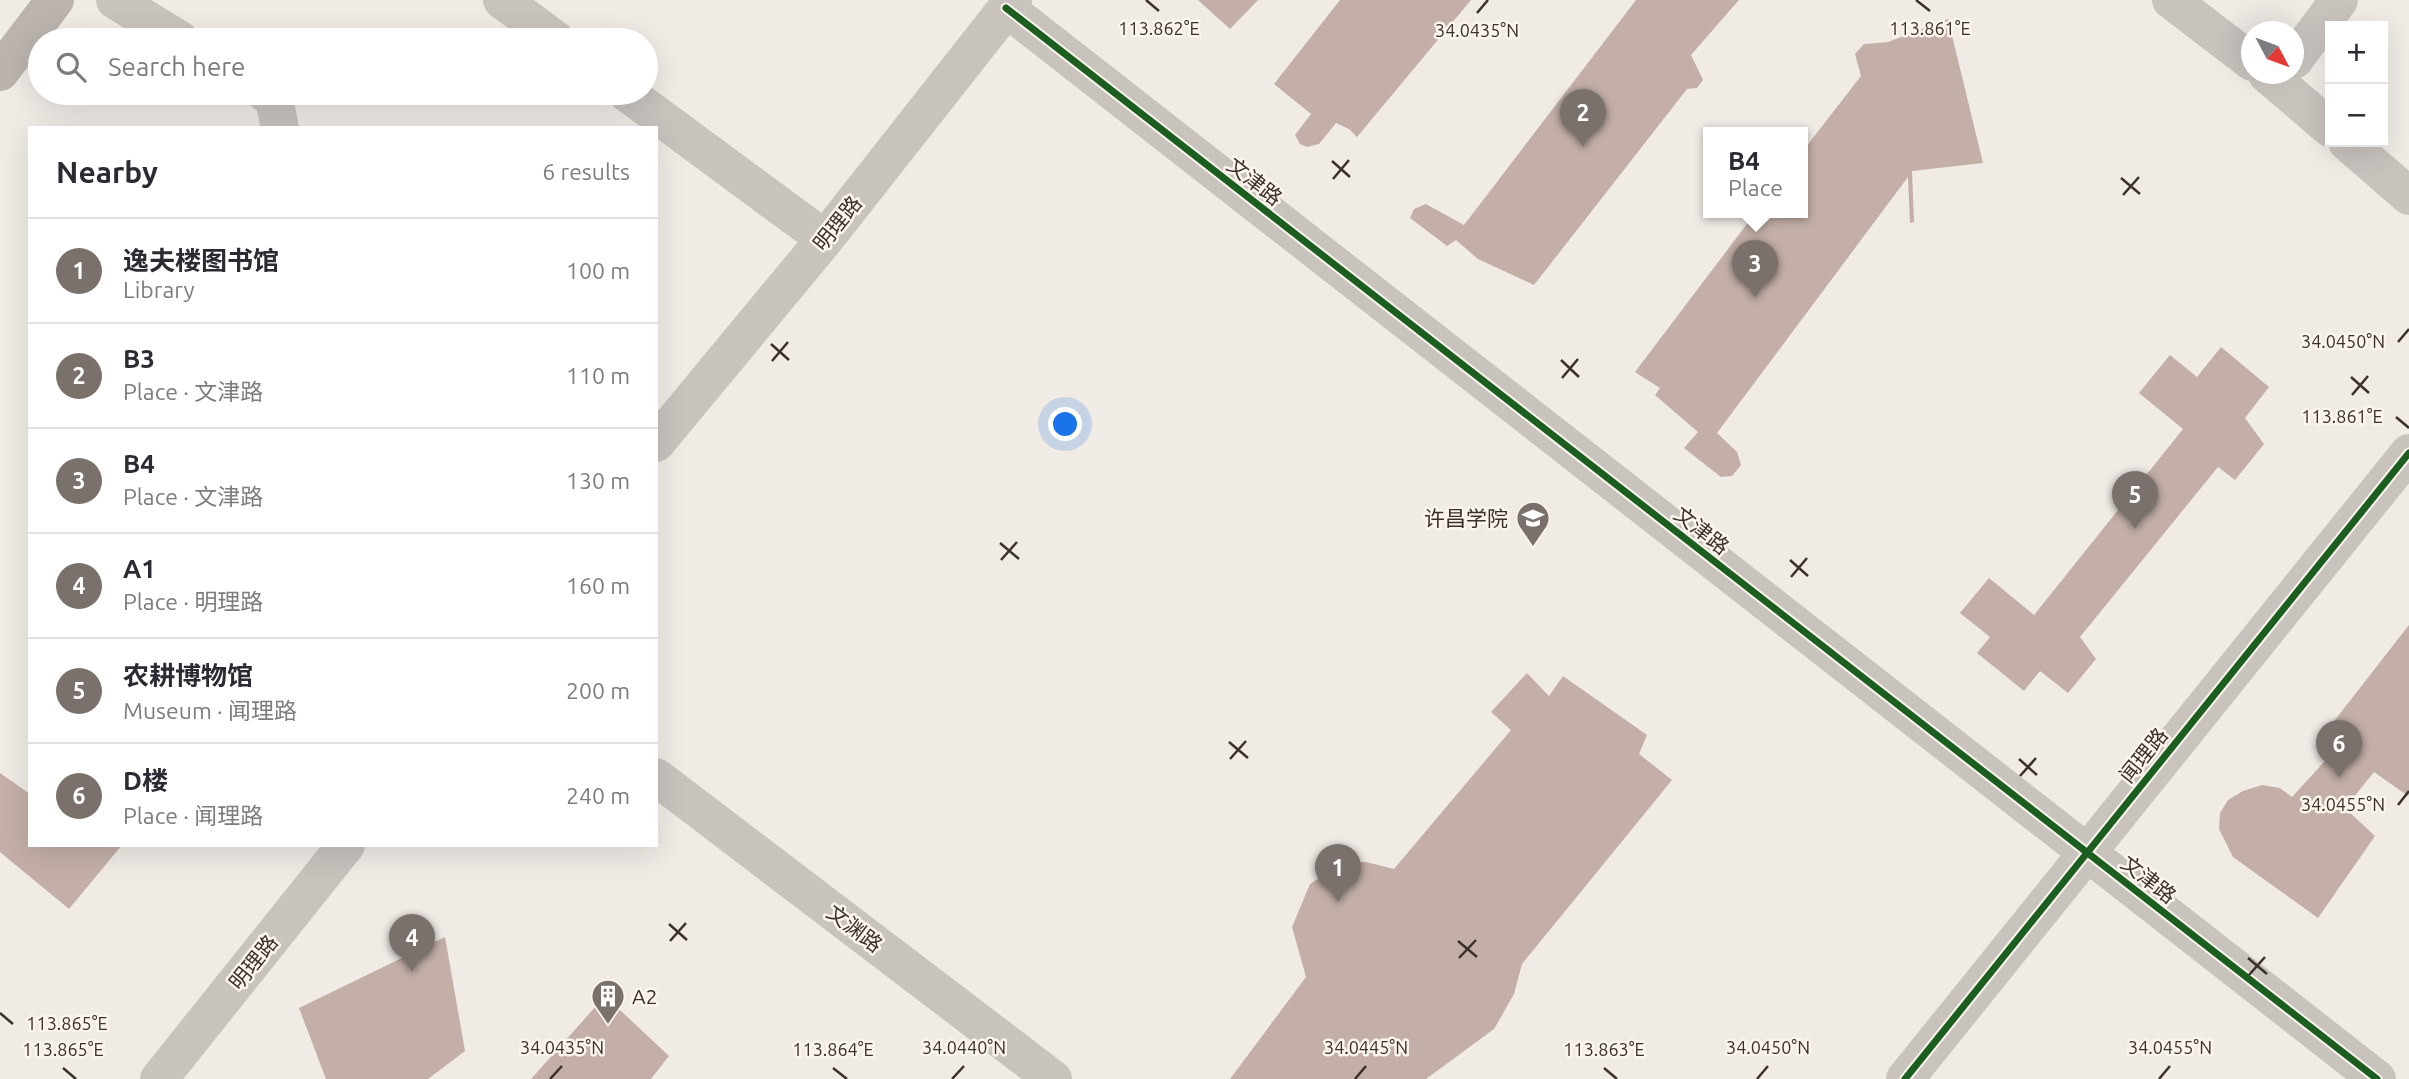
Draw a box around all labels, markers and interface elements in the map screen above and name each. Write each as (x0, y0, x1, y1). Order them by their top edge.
text: 113.862°E (1118, 18, 1200, 38)
text: 113.861°E (1889, 18, 1971, 38)
text: 34.0435°N (1435, 20, 1519, 40)
north arrow (2241, 21, 2304, 84)
map controls (2325, 21, 2388, 147)
button: + (2325, 21, 2388, 84)
search box (28, 28, 658, 105)
icon: search (52, 48, 90, 86)
text: Search here (108, 52, 245, 81)
button: − (2325, 84, 2388, 147)
pin: 2 (1560, 89, 1606, 147)
popup (1703, 127, 1808, 218)
text: B4 (1728, 146, 1760, 175)
street label: 文津路 (1223, 152, 1287, 210)
text: Nearby (56, 155, 158, 189)
text: 6 results (542, 159, 630, 184)
text: Place (1728, 175, 1783, 200)
street label: 明理路 (808, 191, 866, 255)
pin: 3 (1732, 240, 1778, 298)
text: 逸夫楼图书馆 (123, 246, 279, 275)
text: 1 (73, 258, 85, 283)
text: 100 m (566, 258, 630, 283)
text: Library (123, 277, 195, 302)
text: 34.0450°N (2301, 331, 2385, 351)
text: B3 (123, 344, 155, 373)
text: 2 (73, 363, 85, 388)
text: 110 m (566, 363, 630, 388)
text: Place · 文津路 (123, 379, 263, 404)
text: 113.861°E (2301, 406, 2383, 426)
your location (1048, 407, 1082, 441)
text: B4 (123, 449, 155, 478)
text: 3 (73, 468, 85, 493)
text: 130 m (566, 468, 630, 493)
pin: 5 (2112, 471, 2158, 529)
text: Place · 文津路 (123, 484, 263, 509)
school or university icon: 许昌学院 (1514, 499, 1552, 548)
street label: 文津路 (1670, 501, 1734, 559)
place label: 许昌学院 (1424, 506, 1508, 530)
text: A1 (123, 554, 156, 583)
text: 4 (73, 573, 85, 598)
text: 160 m (566, 573, 630, 598)
text: Place · 明理路 (123, 589, 263, 614)
text: 农耕博物馆 (123, 661, 253, 690)
text: 5 (73, 678, 85, 703)
text: 200 m (566, 678, 630, 703)
text: Museum · 闻理路 (123, 698, 297, 723)
pin: 6 (2316, 720, 2362, 778)
street label: 闻理路 (2114, 723, 2172, 787)
text: D楼 (123, 766, 168, 795)
text: 6 (73, 783, 85, 808)
text: 240 m (566, 783, 630, 808)
text: 34.0455°N (2301, 794, 2385, 814)
text: Place · 闻理路 (123, 803, 263, 828)
pin: 1 (1315, 844, 1361, 902)
street label: 文津路 (2117, 850, 2181, 908)
street label: 文渊路 (823, 899, 887, 957)
pin: 4 (389, 914, 435, 972)
street label: 明理路 (224, 930, 282, 994)
building icon: A2 (589, 977, 627, 1026)
place label: A2 (632, 984, 658, 1008)
text: 113.865°E (26, 1013, 108, 1033)
text: 34.0435°N (520, 1037, 604, 1057)
text: 34.0440°N (922, 1037, 1006, 1057)
text: 34.0445°N (1324, 1037, 1408, 1057)
text: 34.0450°N (1726, 1037, 1810, 1057)
text: 34.0455°N (2128, 1037, 2212, 1057)
text: 113.865°E (22, 1039, 104, 1059)
text: 113.864°E (792, 1039, 874, 1059)
text: 113.863°E (1563, 1039, 1645, 1059)

